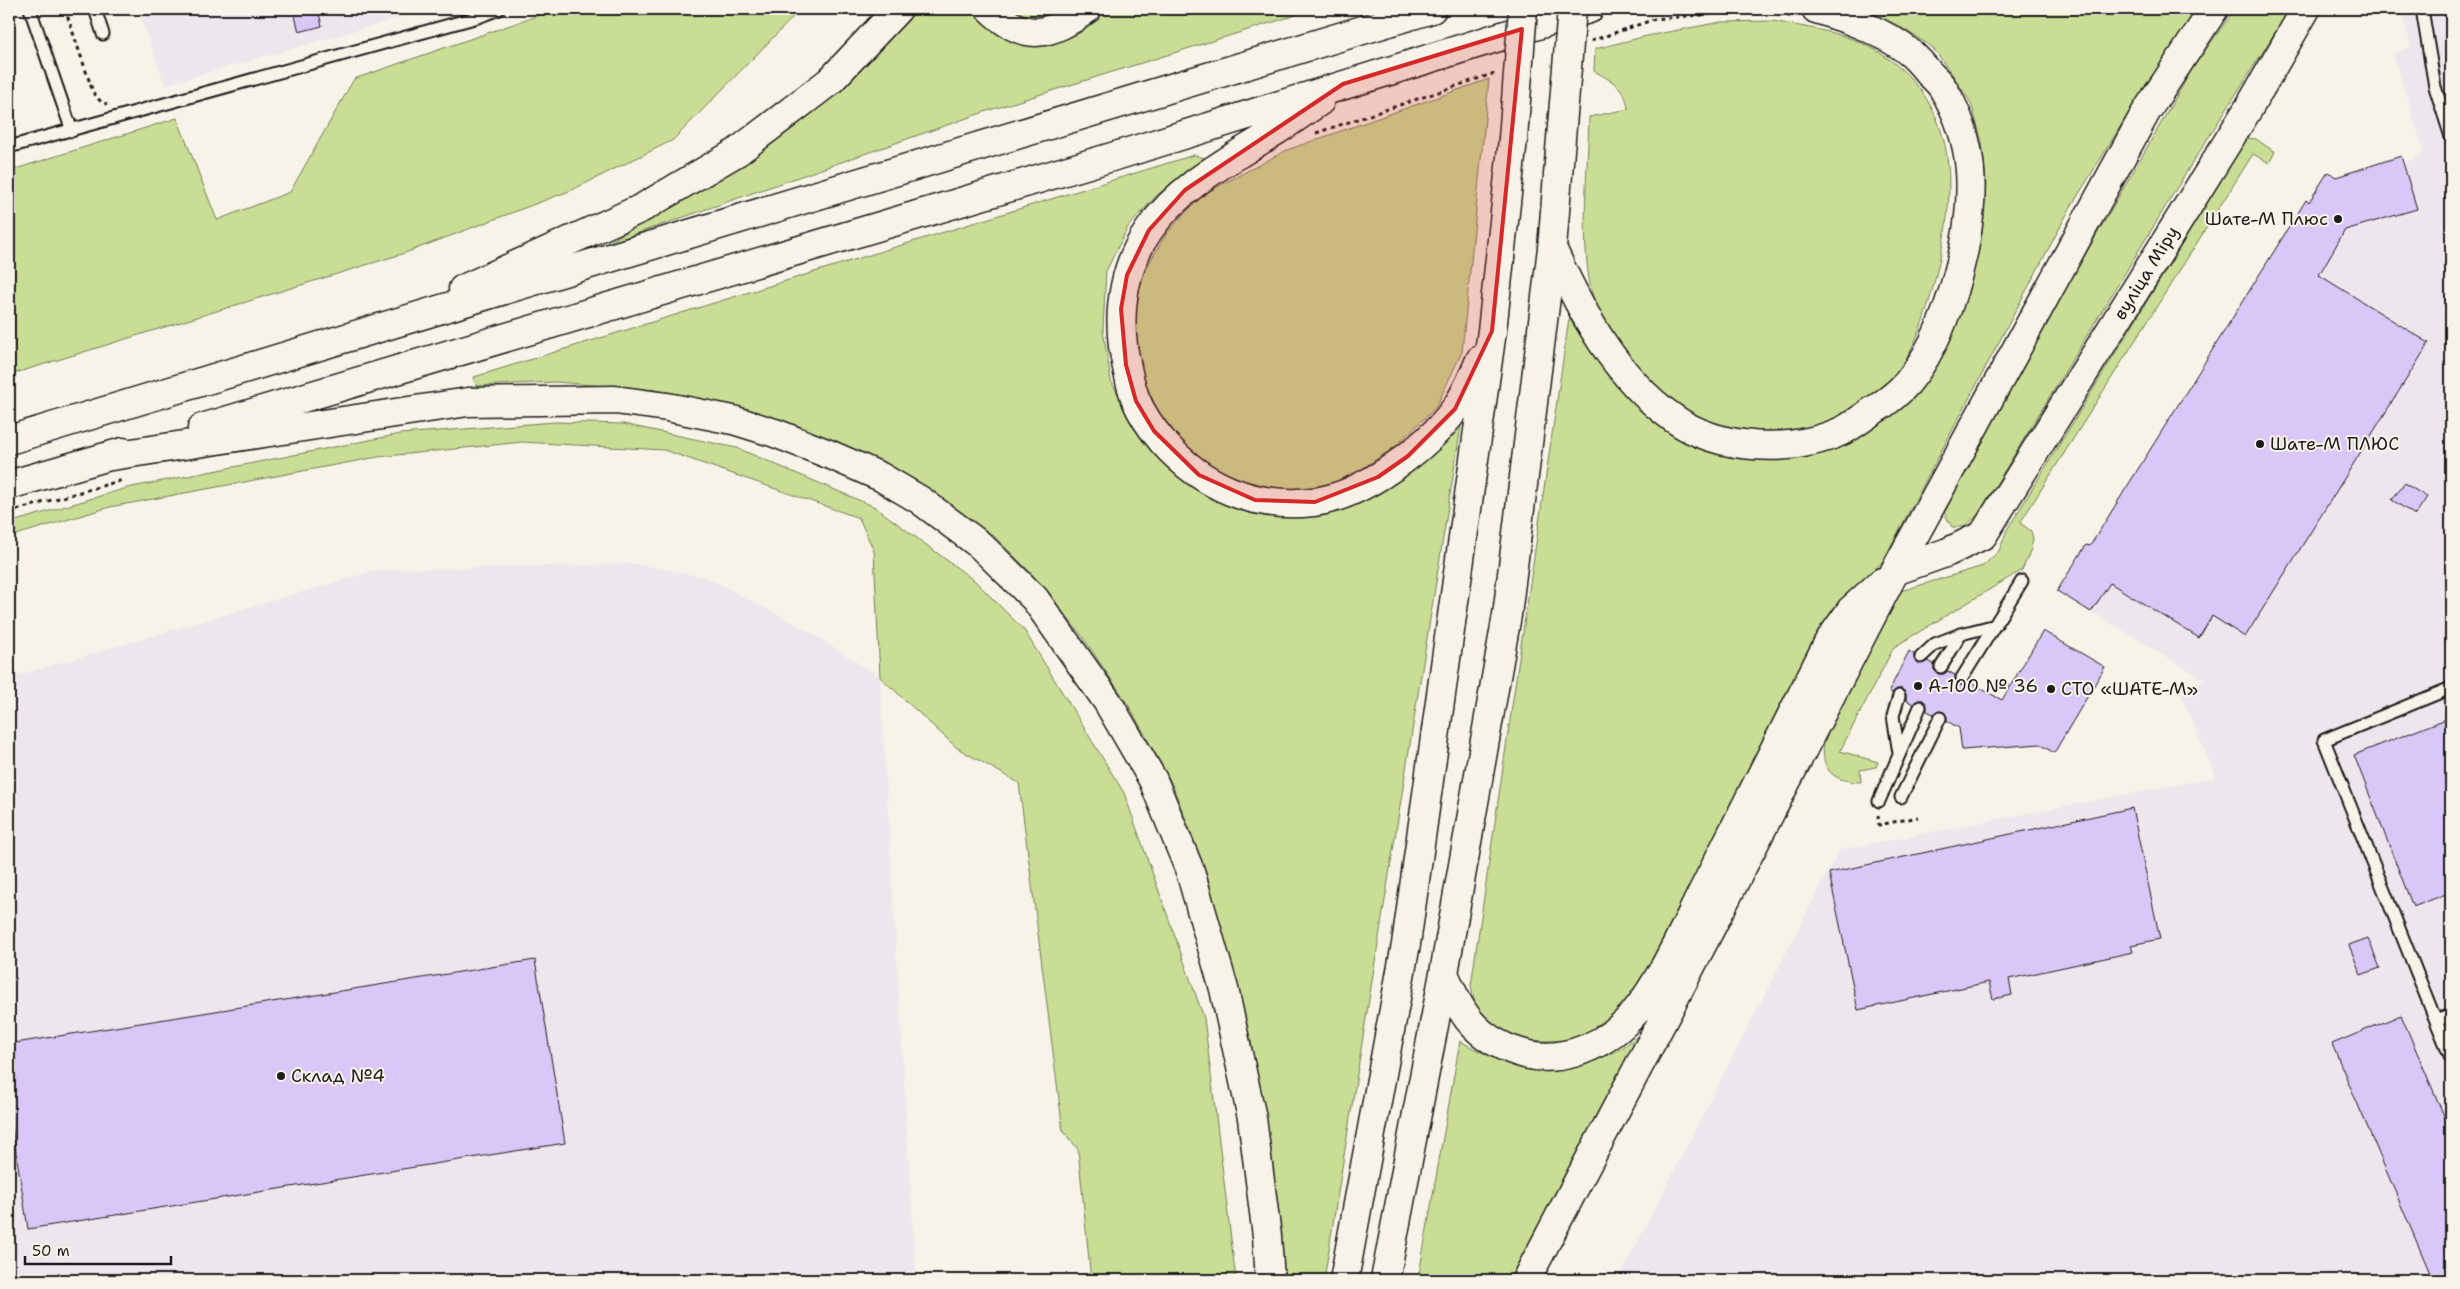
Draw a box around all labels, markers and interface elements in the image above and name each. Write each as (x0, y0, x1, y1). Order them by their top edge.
place label: Шате-М Плюс (2205, 207, 2328, 231)
marker: Шате-М Плюс (2332, 213, 2344, 225)
street label: вуліца Міру (2108, 221, 2184, 324)
place label: Шате-М ПЛЮС (2270, 432, 2399, 456)
marker: Шате-М ПЛЮС (2254, 438, 2266, 450)
place label: А-100 № 36 (1928, 674, 2038, 698)
place label: СТО «ШАТЕ-М» (2061, 677, 2198, 701)
marker: А-100 № 36 (1912, 680, 1924, 692)
marker: СТО «ШАТЕ-М» (2045, 683, 2057, 695)
place label: Склад №4 (291, 1064, 385, 1088)
marker: Склад №4 (275, 1070, 287, 1082)
scale bar (25, 1234, 171, 1266)
text: 50 m (32, 1241, 70, 1261)

